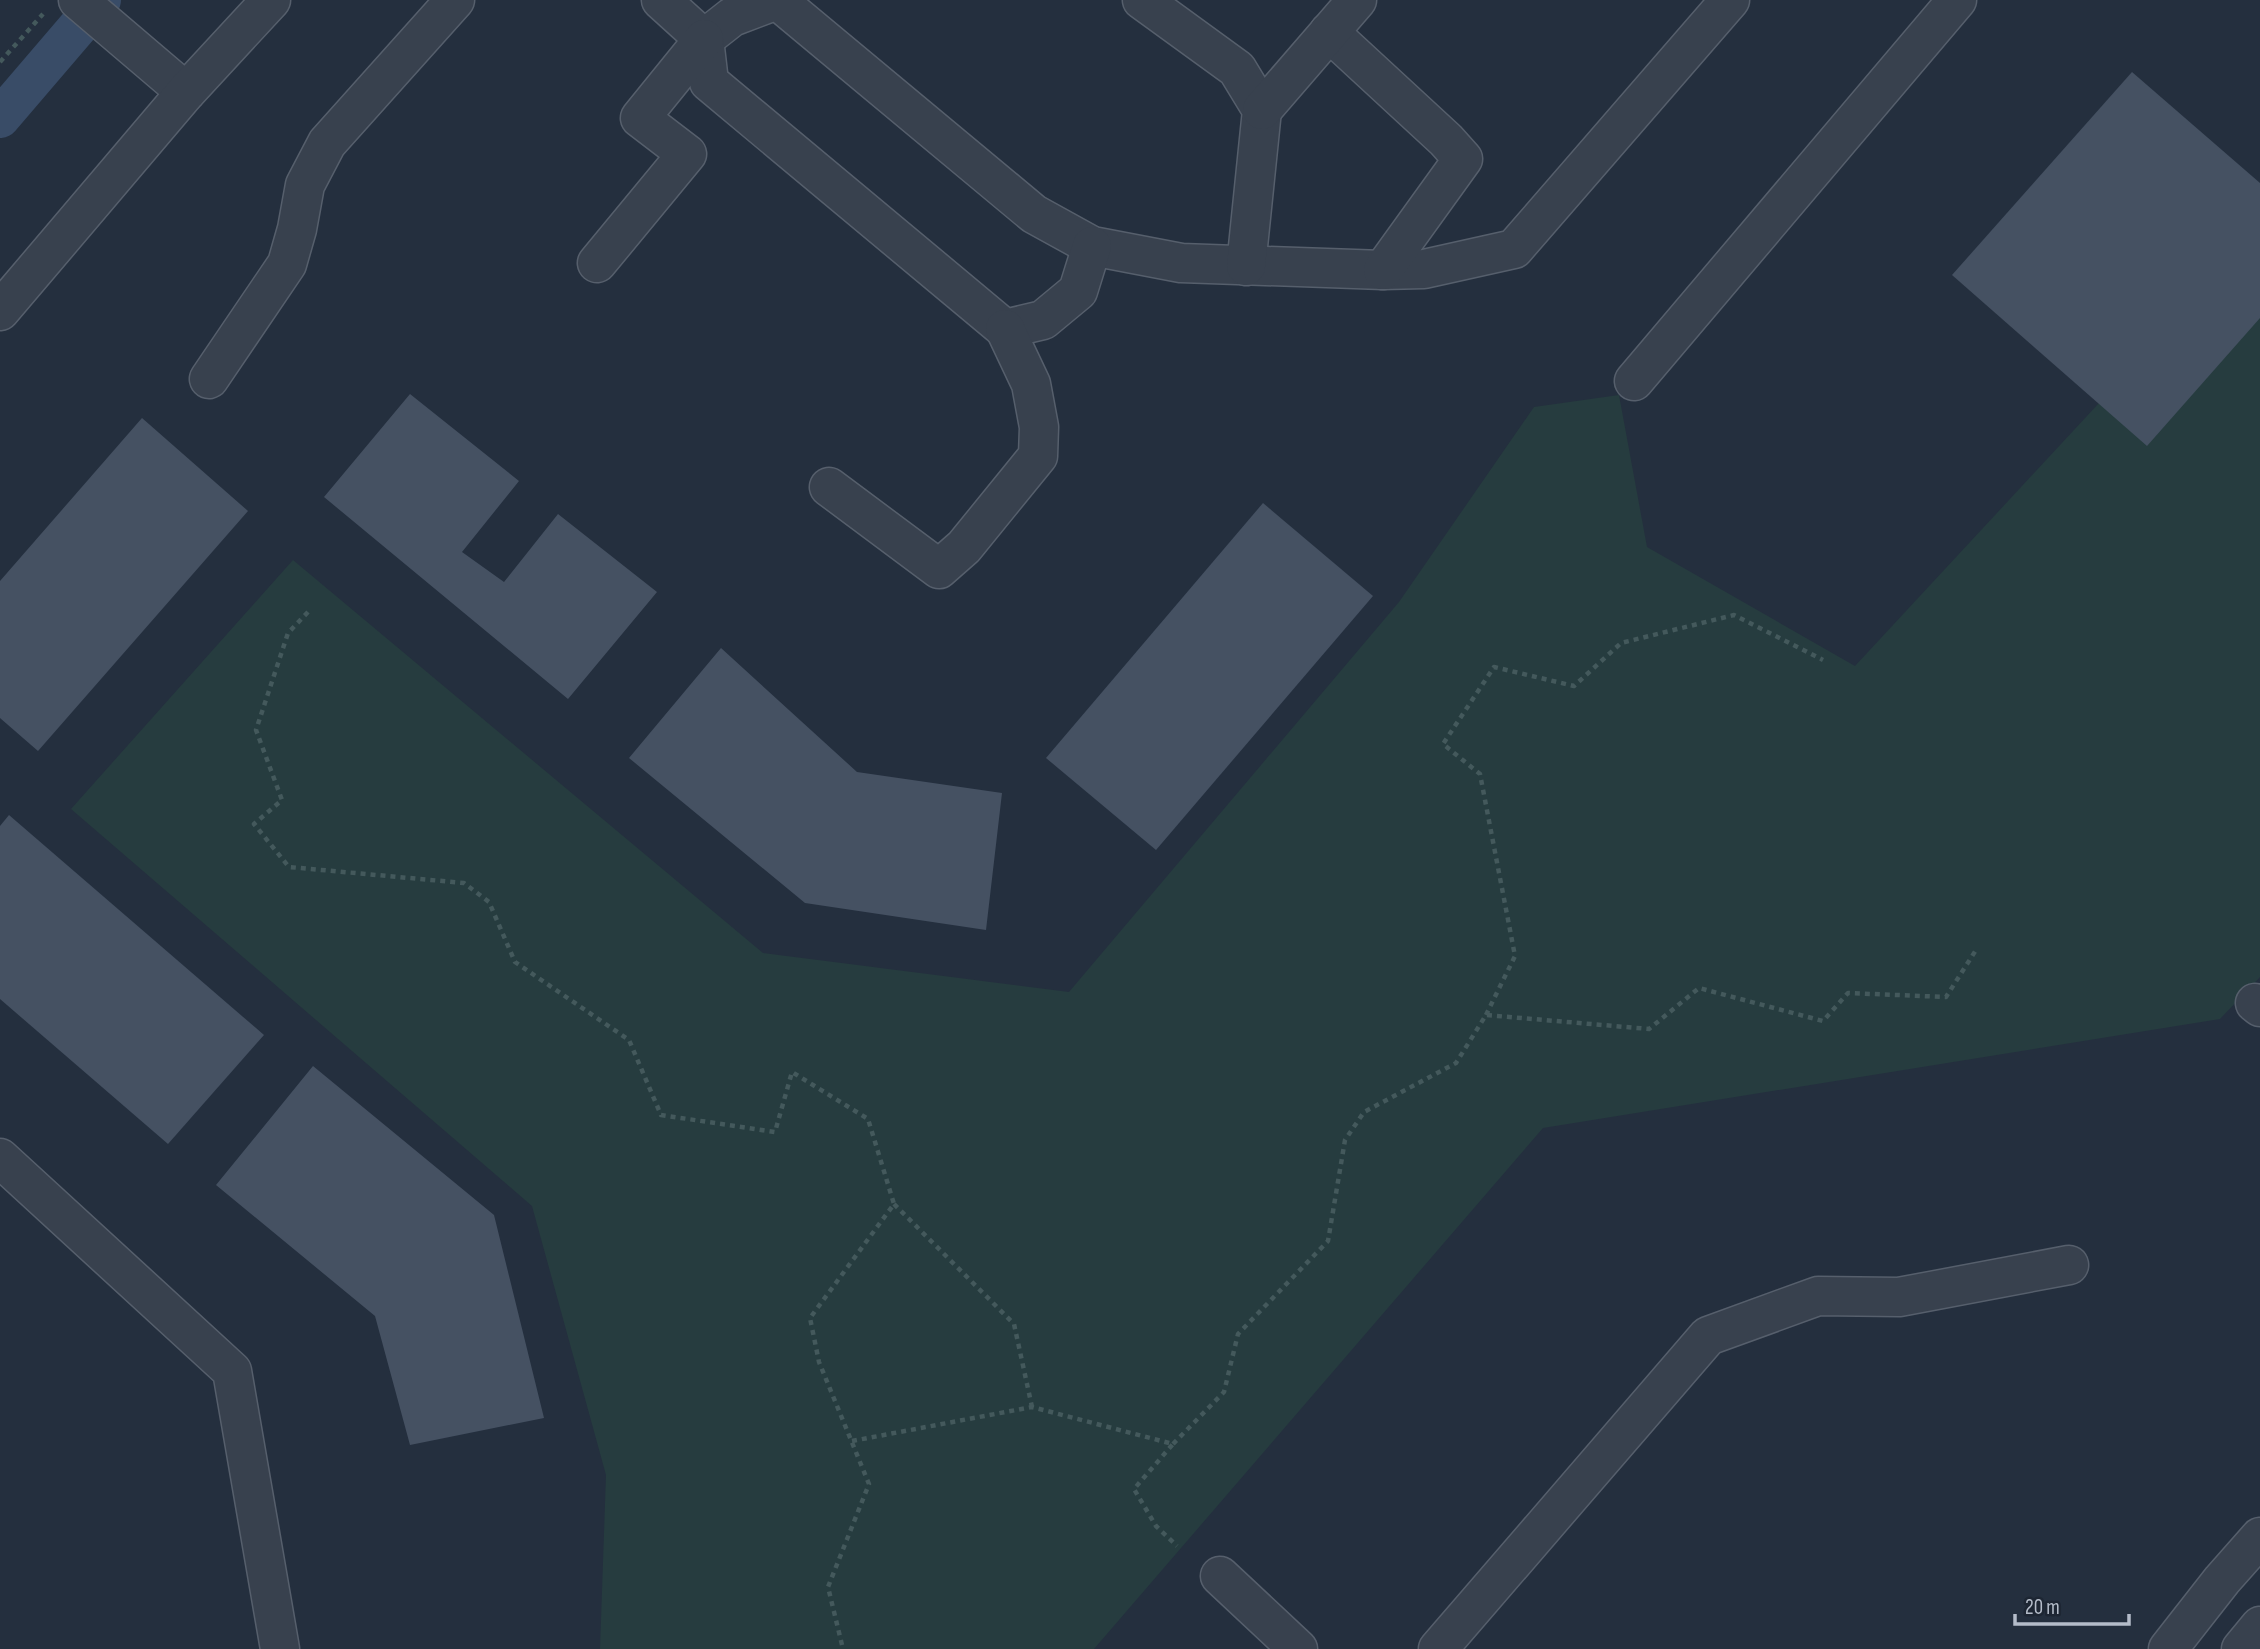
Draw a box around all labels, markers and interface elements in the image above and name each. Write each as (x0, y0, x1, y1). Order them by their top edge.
scale bar (2015, 1582, 2129, 1626)
text: 20 m (2025, 1595, 2060, 1620)

